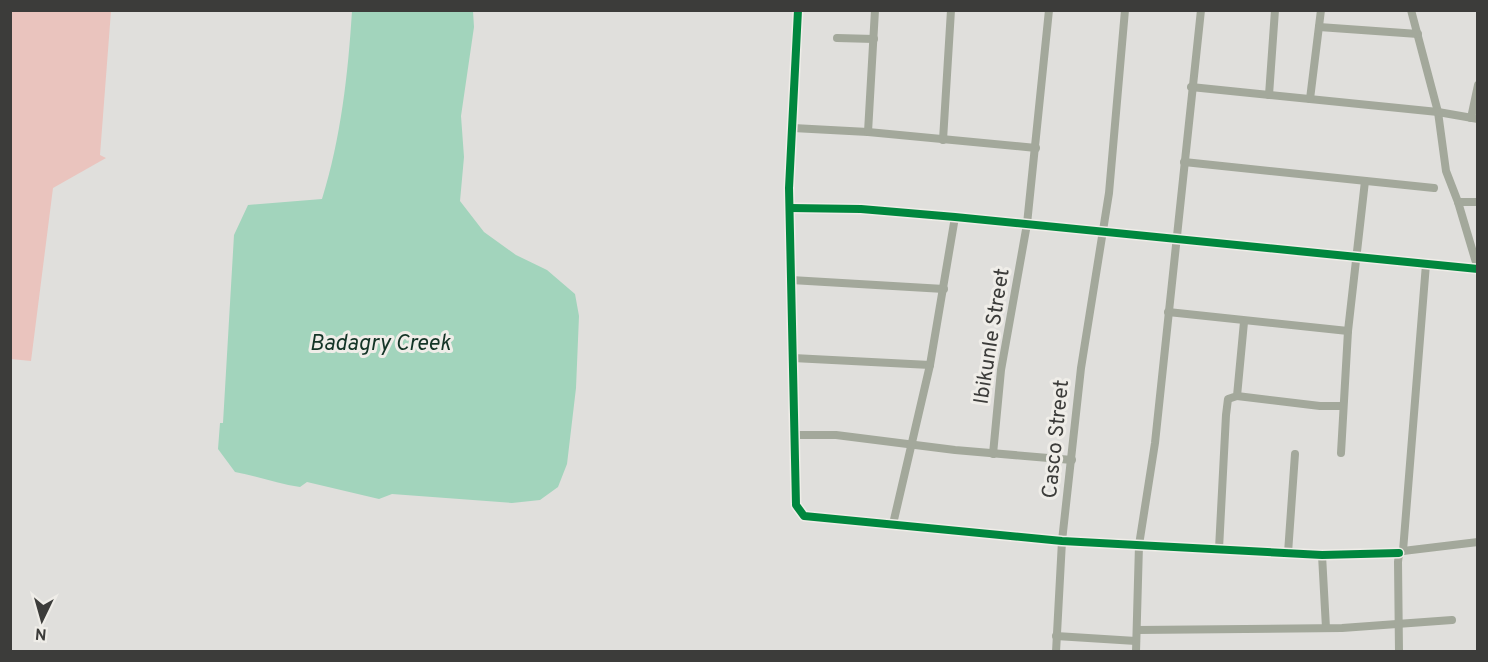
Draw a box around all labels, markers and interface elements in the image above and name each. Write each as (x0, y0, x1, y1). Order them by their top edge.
street label: Ibikunle Street (968, 266, 1017, 406)
water label: Badagry Creek (309, 331, 451, 358)
street label: Casco Street (1037, 378, 1076, 500)
north arrow (12, 590, 72, 650)
text: N (34, 622, 47, 643)

